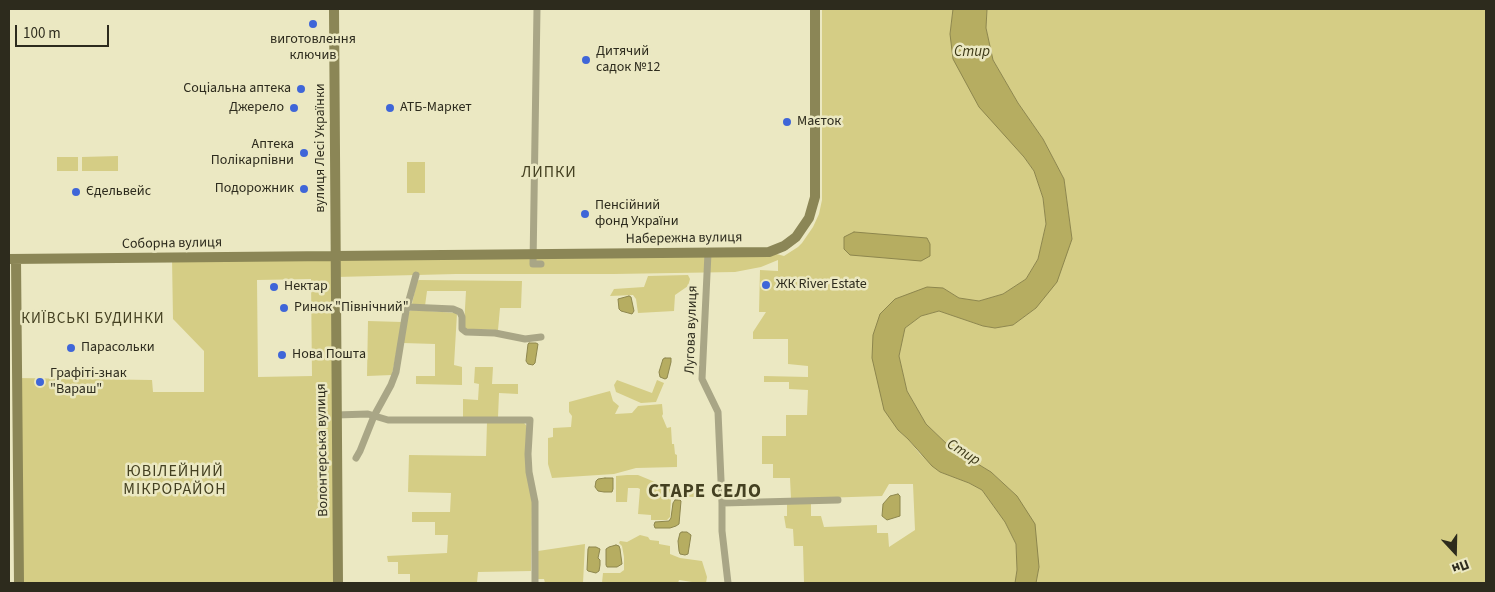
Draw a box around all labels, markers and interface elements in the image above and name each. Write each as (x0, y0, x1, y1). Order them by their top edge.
scale bar (18, 15, 111, 47)
marker: виготовлення ключив (307, 18, 319, 30)
text: 100 m (23, 23, 61, 44)
place label: виготовлення ключив (270, 32, 356, 64)
place label: Дитячий садок №12 (596, 44, 660, 76)
water label: Стир (954, 44, 990, 62)
marker: Дитячий садок №12 (580, 54, 592, 66)
place label: Соціальна аптека (183, 81, 291, 97)
marker: Соціальна аптека (295, 83, 307, 95)
street label: вулиця Лесі Українки (313, 83, 329, 213)
place label: Джерело (229, 100, 284, 116)
place label: АТБ-Маркет (400, 100, 472, 116)
marker: Джерело (288, 102, 300, 114)
marker: АТБ-Маркет (384, 102, 396, 114)
place label: Маєток (797, 114, 841, 130)
marker: Маєток (781, 116, 793, 128)
place label: Аптека Полікарпівни (211, 137, 294, 170)
marker: Аптека Полікарпівни (298, 147, 310, 159)
district label: ЛИПКИ (521, 163, 577, 183)
place label: Подорожник (215, 181, 294, 197)
marker: Подорожник (298, 183, 310, 195)
place label: Єдельвейс (86, 184, 151, 200)
marker: Єдельвейс (70, 186, 82, 198)
place label: Пенсійний фонд України (595, 198, 679, 230)
marker: Пенсійний фонд України (579, 208, 591, 220)
street label: Набережна вулиця (626, 230, 742, 248)
street label: Соборна вулиця (122, 235, 222, 253)
place label: ЖК River Estate (776, 277, 867, 293)
place label: Нектар (284, 279, 328, 295)
marker: ЖК River Estate (760, 279, 772, 291)
marker: Нектар (268, 281, 280, 293)
street label: Лугова вулиця (682, 285, 702, 375)
place label: Ринок "Північний" (294, 300, 409, 316)
marker: Ринок "Північний" (278, 302, 290, 314)
district label: КИЇВСЬКІ БУДИНКИ (19, 311, 167, 329)
place label: Парасольки (81, 340, 155, 356)
marker: Парасольки (65, 342, 77, 354)
place label: Нова Пошта (292, 347, 366, 363)
marker: Нова Пошта (276, 349, 288, 361)
place label: Графіті-знак "Вараш" (50, 366, 127, 398)
marker: Графіті-знак "Вараш" (34, 376, 46, 388)
street label: Волонтерська вулиця (313, 383, 333, 517)
water label: Стир (943, 436, 983, 470)
district label: ЮВІЛЕЙНИЙ МІКРОРАЙОН (122, 462, 228, 500)
district label: СТАРЕ СЕЛО (647, 482, 763, 504)
north arrow (1430, 527, 1480, 577)
text: Пн (1449, 554, 1472, 578)

